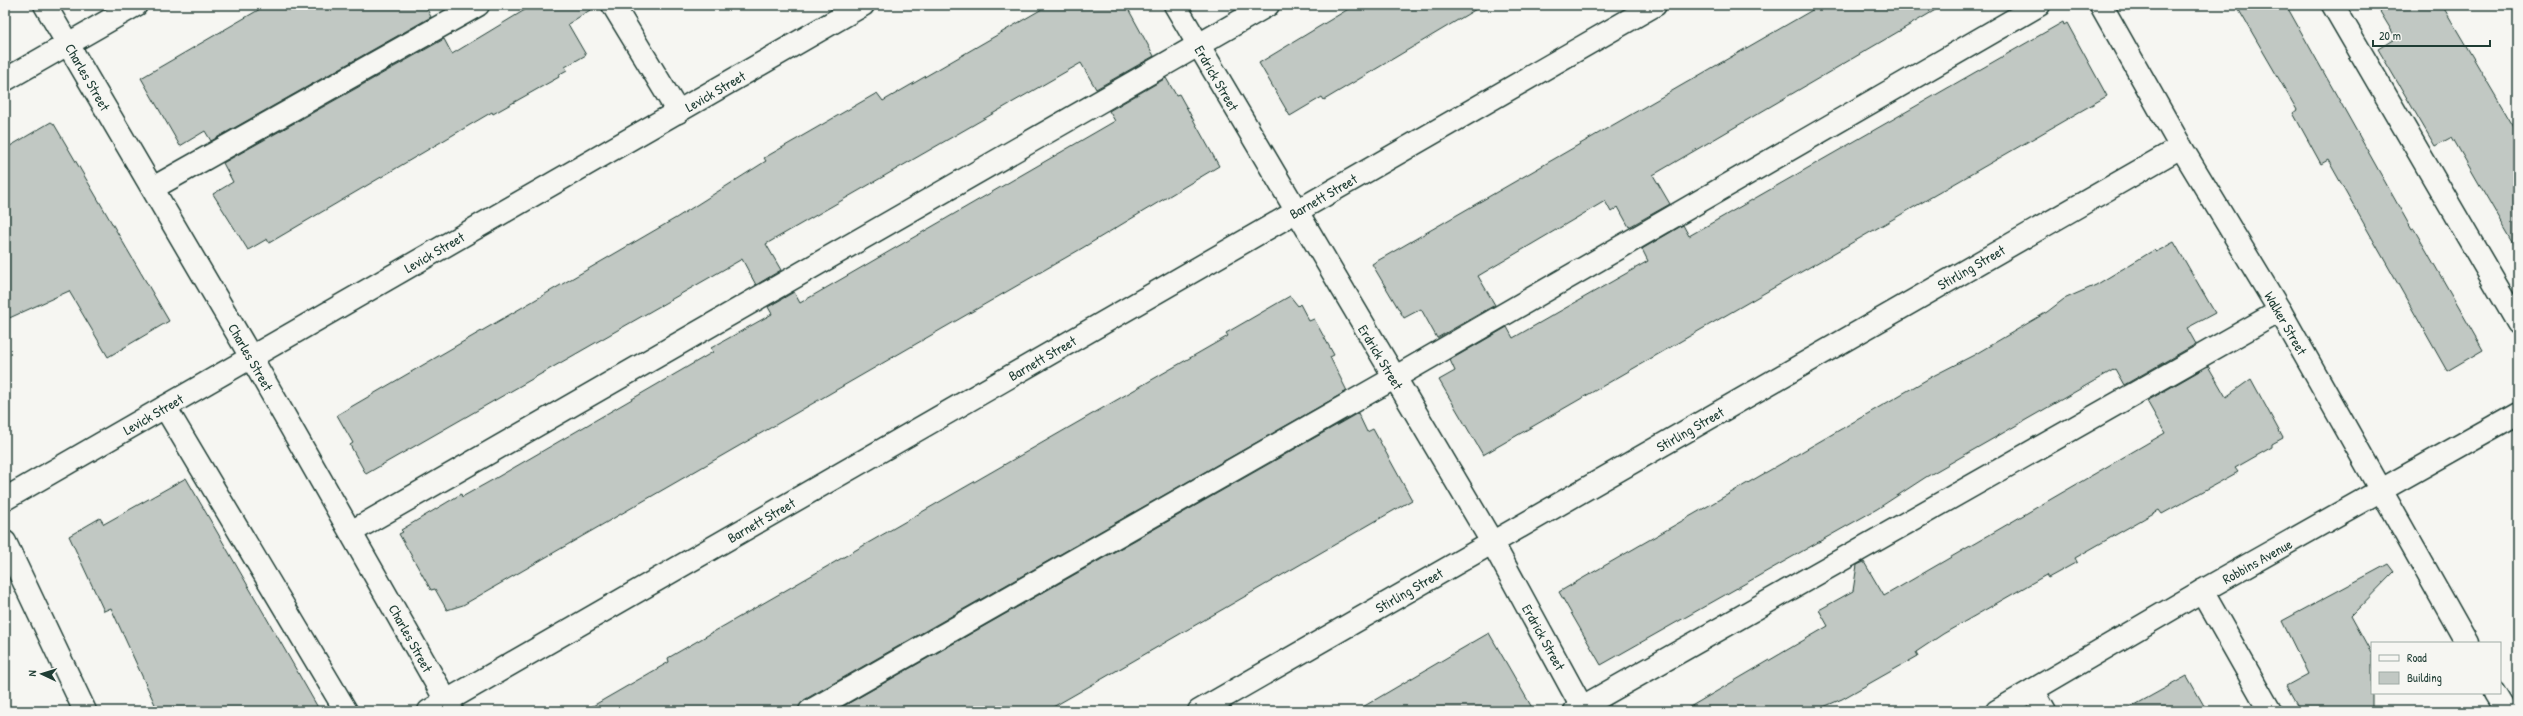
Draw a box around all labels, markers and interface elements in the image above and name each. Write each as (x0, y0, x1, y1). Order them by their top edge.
scale bar (2373, 22, 2490, 48)
text: 20 m (2379, 27, 2401, 44)
street label: Charles Street (61, 40, 115, 114)
street label: Erdrick Street (1191, 42, 1243, 114)
street label: Levick Street (681, 66, 749, 116)
street label: Barnett Street (1286, 169, 1361, 223)
street label: Levick Street (400, 227, 468, 277)
street label: Stirling Street (1934, 240, 2009, 295)
street label: Walker Street (2260, 288, 2312, 358)
street label: Charles Street (224, 320, 278, 394)
street label: Erdrick Street (1354, 321, 1408, 393)
street label: Barnett Street (1005, 331, 1080, 385)
street label: Levick Street (119, 389, 187, 439)
street label: Stirling Street (1653, 402, 1728, 457)
street label: Barnett Street (724, 493, 799, 547)
street label: Robbins Avenue (2219, 534, 2296, 588)
street label: Stirling Street (1372, 563, 1447, 618)
street label: Charles Street (385, 601, 438, 676)
street label: Erdrick Street (1518, 601, 1570, 674)
legend (2371, 642, 2501, 694)
text: Road (2407, 649, 2427, 666)
north arrow (22, 654, 62, 694)
text: Building (2407, 669, 2442, 686)
text: N (25, 670, 39, 677)

